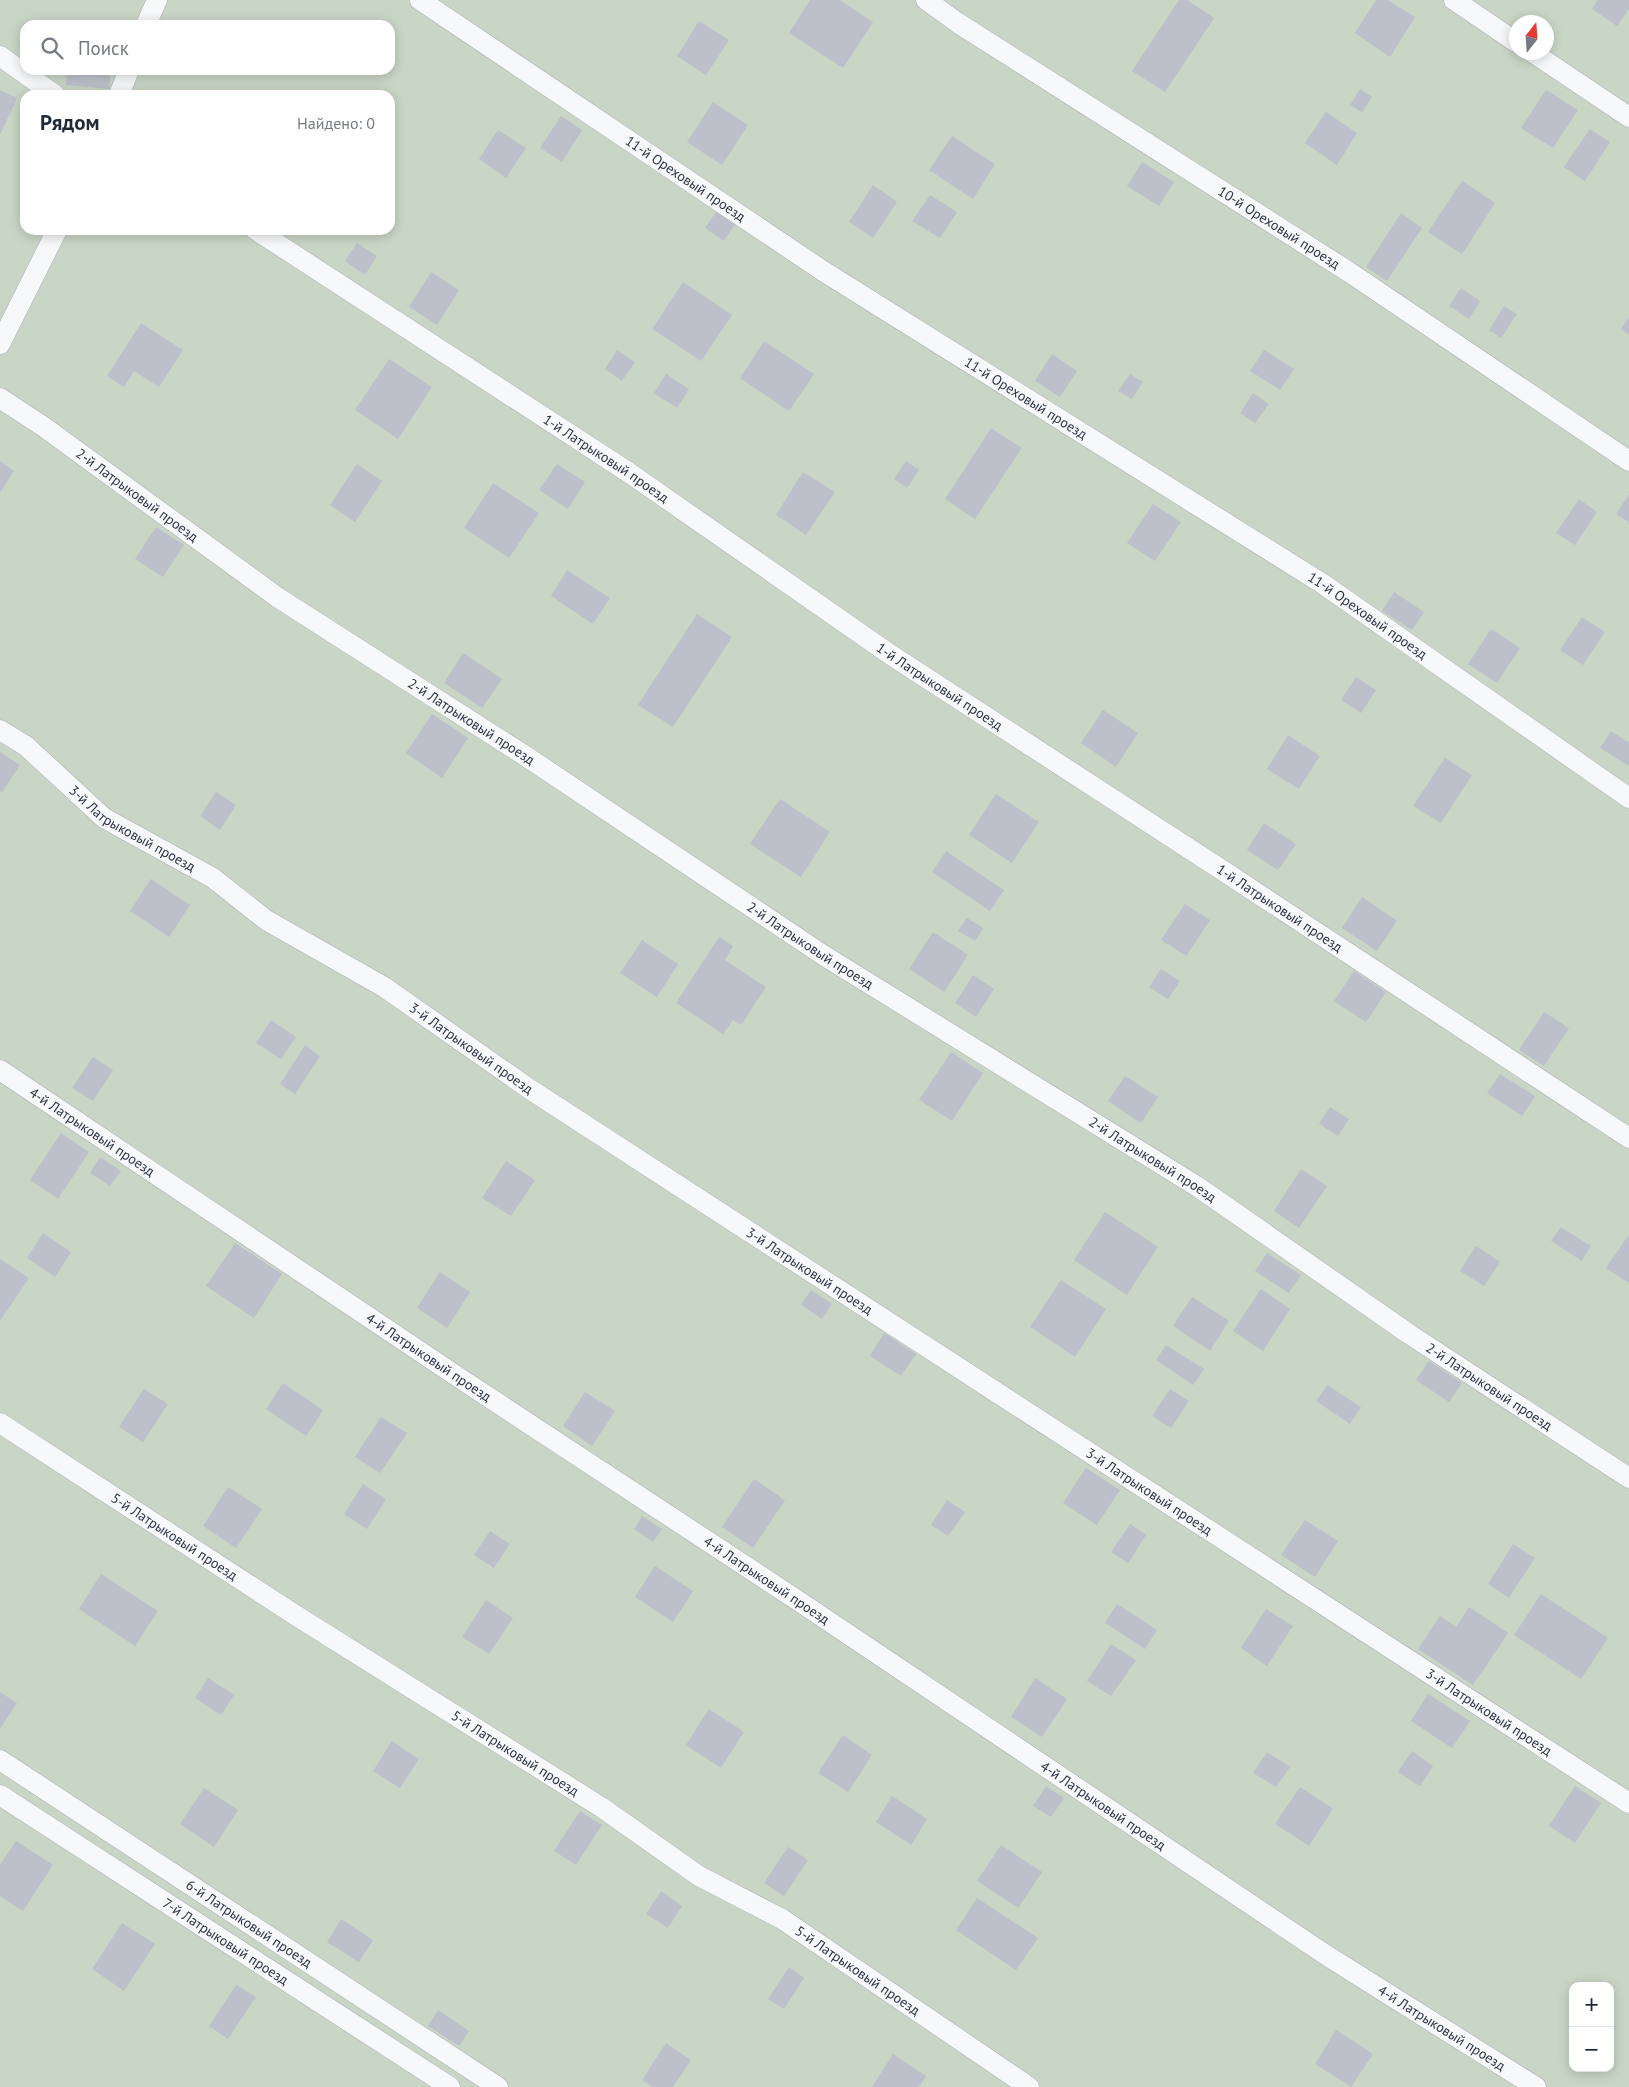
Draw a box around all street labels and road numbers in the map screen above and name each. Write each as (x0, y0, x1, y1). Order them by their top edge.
street label: 11-й Ореховый проезд (622, 132, 750, 226)
street label: 10-й Ореховый проезд (1215, 182, 1344, 273)
street label: 11-й Ореховый проезд (961, 353, 1091, 443)
street label: 1-й Латрыковый проезд (540, 410, 673, 507)
street label: 2-й Латрыковый проезд (72, 444, 202, 546)
street label: 11-й Ореховый проезд (1305, 568, 1431, 663)
street label: 1-й Латрыковый проезд (873, 639, 1006, 734)
street label: 2-й Латрыковый проезд (405, 674, 539, 769)
street label: 3-й Латрыковый проезд (65, 781, 199, 876)
street label: 1-й Латрыковый проезд (1213, 860, 1347, 956)
street label: 2-й Латрыковый проезд (743, 898, 877, 993)
street label: 3-й Латрыковый проезд (406, 999, 537, 1098)
street label: 4-й Латрыковый проезд (26, 1083, 159, 1181)
street label: 2-й Латрыковый проезд (1086, 1113, 1220, 1206)
street label: 3-й Латрыковый проезд (743, 1223, 877, 1319)
street label: 4-й Латрыковый проезд (362, 1309, 495, 1406)
street label: 2-й Латрыковый проезд (1423, 1339, 1556, 1435)
street label: 3-й Латрыковый проезд (1083, 1444, 1216, 1539)
street label: 5-й Латрыковый проезд (108, 1489, 241, 1584)
street label: 4-й Латрыковый проезд (700, 1532, 833, 1629)
street label: 3-й Латрыковый проезд (1422, 1664, 1556, 1760)
street label: 5-й Латрыковый проезд (448, 1706, 583, 1800)
street label: 4-й Латрыковый проезд (1037, 1757, 1170, 1854)
street label: 6-й Латрыковый проезд (183, 1876, 316, 1972)
street label: 7-й Латрыковый проезд (159, 1894, 292, 1989)
street label: 5-й Латрыковый проезд (792, 1922, 924, 2020)
street label: 4-й Латрыковый проезд (1375, 1981, 1509, 2075)

